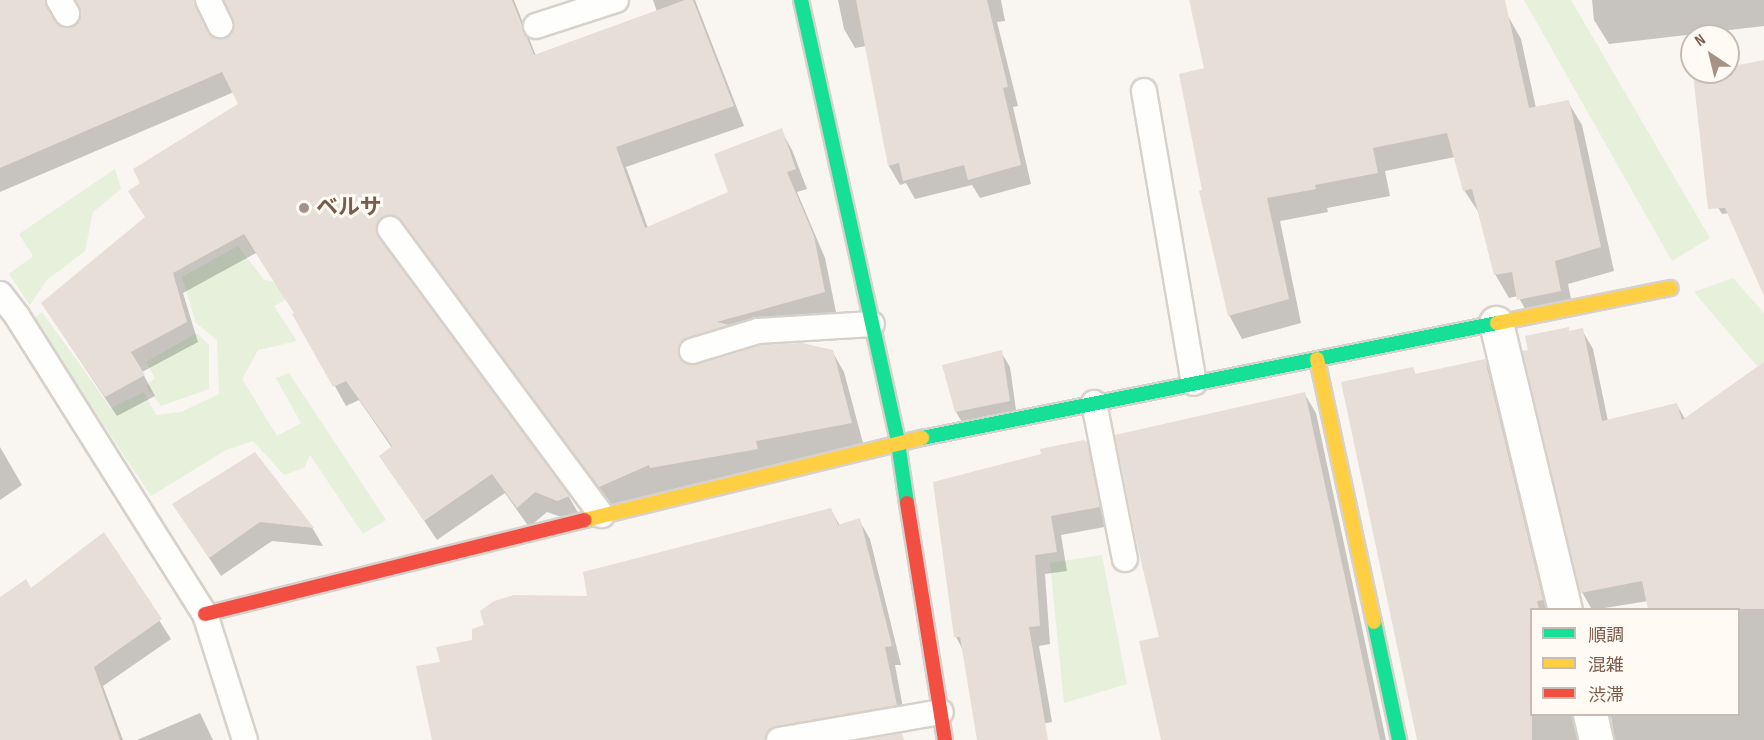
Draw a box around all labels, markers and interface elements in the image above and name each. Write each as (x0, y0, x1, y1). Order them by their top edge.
north arrow (1680, 24, 1740, 84)
text: N (1692, 30, 1709, 51)
place label: ベルサ (316, 195, 382, 221)
marker: ベルサ (297, 201, 311, 215)
legend (1530, 608, 1740, 716)
text: 順調 (1588, 625, 1624, 646)
text: 混雑 (1588, 655, 1624, 676)
text: 渋滞 (1588, 685, 1624, 706)

